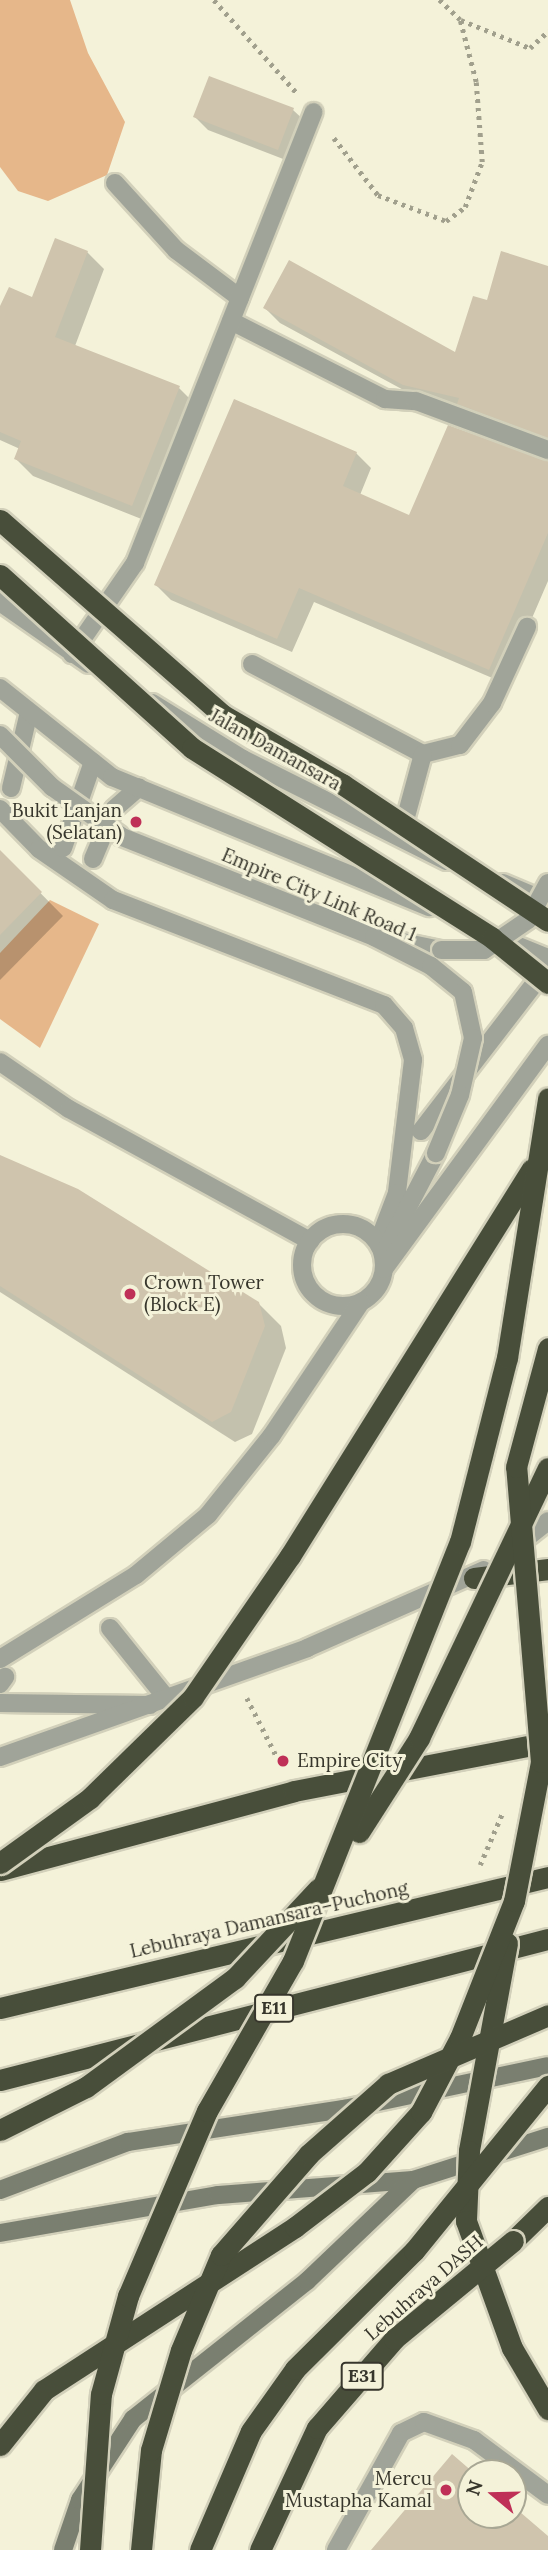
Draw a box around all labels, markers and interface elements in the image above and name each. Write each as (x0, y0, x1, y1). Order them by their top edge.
street label: Jalan Damansara (205, 704, 345, 796)
place label: Bukit Lanjan (Selatan) (12, 800, 122, 844)
marker: Bukit Lanjan (Selatan) (128, 814, 144, 830)
street label: Empire City Link Road 1 (218, 844, 420, 946)
place label: Crown Tower (Block E) (144, 1272, 264, 1316)
marker: Crown Tower (Block E) (122, 1286, 138, 1302)
place label: Empire City (297, 1750, 402, 1772)
marker: Empire City (275, 1753, 291, 1769)
street label: Lebuhraya Damansara–Puchong (128, 1877, 410, 1963)
road number: E11 (253, 1994, 295, 2022)
street label: Lebuhraya DASH (360, 2231, 488, 2345)
road number: E31 (339, 2362, 385, 2390)
north arrow (457, 2459, 527, 2529)
place label: Mercu Mustapha Kamal (285, 2468, 432, 2512)
text: N (460, 2477, 488, 2499)
marker: Mercu Mustapha Kamal (438, 2482, 454, 2498)

